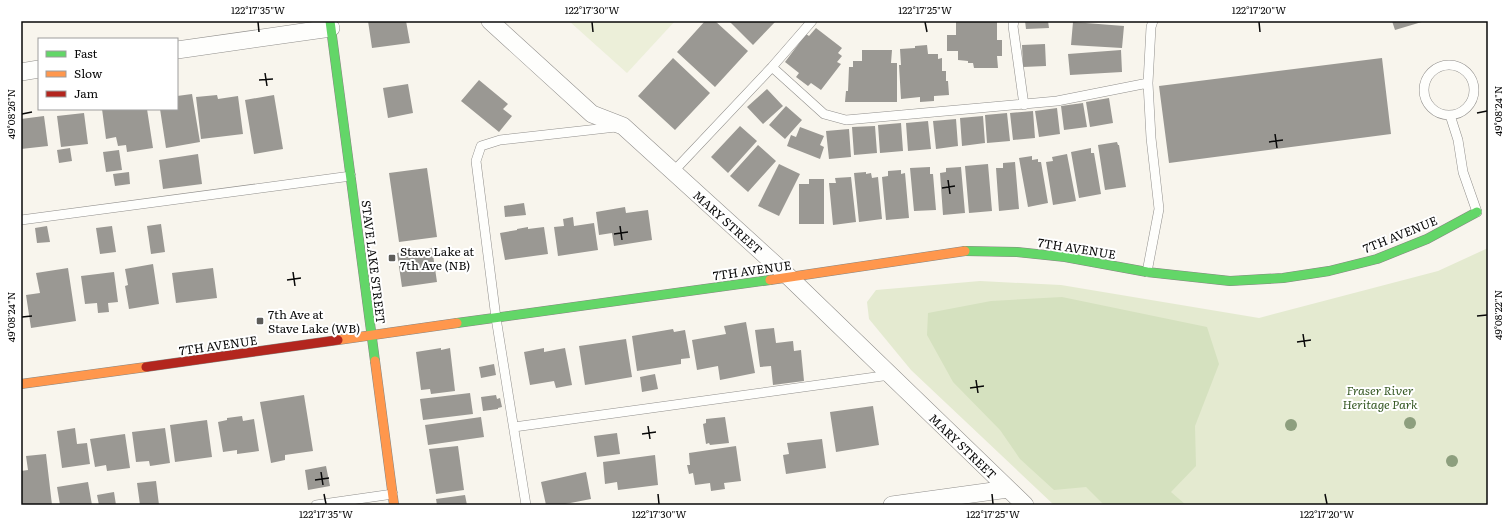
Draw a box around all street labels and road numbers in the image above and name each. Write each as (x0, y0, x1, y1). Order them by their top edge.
street label: MARY STREET (689, 186, 767, 258)
street label: STAVE LAKE STREET (357, 199, 391, 325)
street label: 7TH AVENUE (1360, 211, 1440, 257)
street label: 7TH AVENUE (1037, 233, 1118, 263)
street label: 7TH AVENUE (712, 256, 793, 284)
street label: 7TH AVENUE (178, 331, 259, 359)
street label: MARY STREET (925, 409, 1001, 483)

